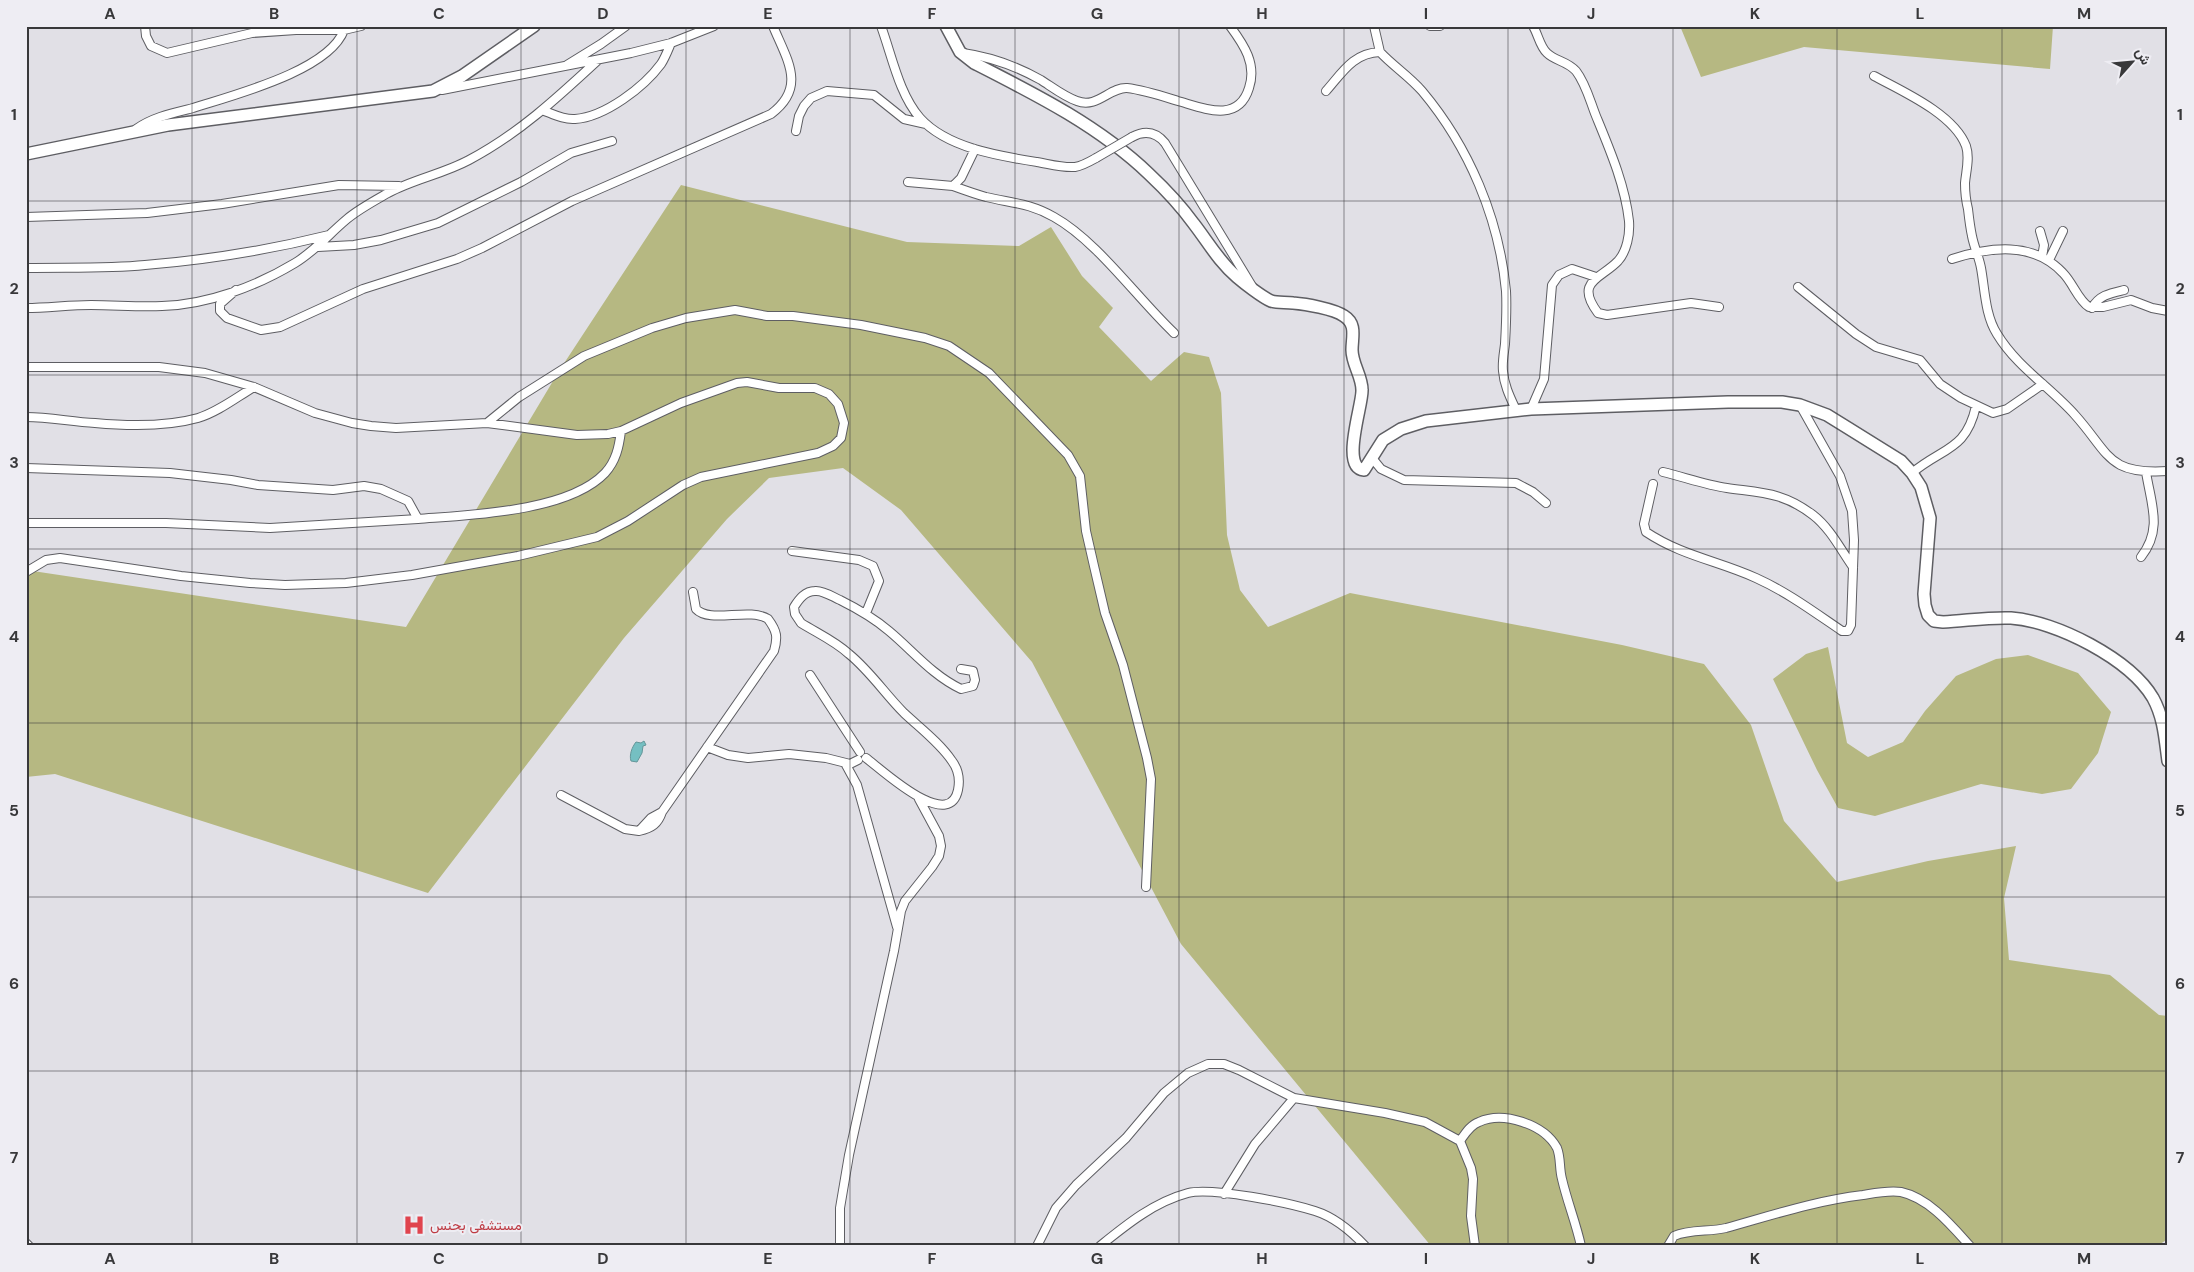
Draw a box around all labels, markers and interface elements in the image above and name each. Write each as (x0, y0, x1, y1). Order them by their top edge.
text: A (104, 3, 116, 24)
text: B (269, 3, 279, 24)
text: C (433, 3, 445, 24)
text: D (597, 3, 609, 24)
text: E (763, 3, 773, 24)
text: F (928, 3, 937, 24)
text: G (1091, 3, 1103, 24)
text: H (1256, 3, 1268, 24)
text: I (1424, 3, 1428, 24)
text: J (1587, 3, 1595, 24)
text: K (1750, 3, 1761, 24)
text: L (1916, 3, 1925, 24)
text: M (2077, 3, 2091, 24)
north arrow (2106, 38, 2156, 88)
text: ش (2132, 45, 2156, 68)
text: 1 (11, 104, 17, 125)
text: 1 (2177, 104, 2183, 125)
text: 2 (9, 278, 19, 299)
text: 2 (2175, 278, 2185, 299)
text: 3 (9, 452, 19, 473)
text: 3 (2175, 452, 2185, 473)
text: 4 (9, 626, 19, 647)
text: 4 (2175, 626, 2185, 647)
text: 5 (9, 800, 19, 821)
text: 5 (2175, 800, 2185, 821)
text: 6 (9, 973, 19, 994)
text: 6 (2175, 973, 2185, 994)
text: 7 (10, 1147, 19, 1168)
text: 7 (2176, 1147, 2185, 1168)
hospital icon: مستشفى بحنس (401, 1212, 427, 1238)
place label: مستشفى بحنس (430, 1216, 522, 1234)
text: A (104, 1248, 116, 1269)
text: B (269, 1248, 279, 1269)
text: C (433, 1248, 445, 1269)
text: D (597, 1248, 609, 1269)
text: E (763, 1248, 773, 1269)
text: F (928, 1248, 937, 1269)
text: G (1091, 1248, 1103, 1269)
text: H (1256, 1248, 1268, 1269)
text: I (1424, 1248, 1428, 1269)
text: J (1587, 1248, 1595, 1269)
text: K (1750, 1248, 1761, 1269)
text: L (1916, 1248, 1925, 1269)
text: M (2077, 1248, 2091, 1269)

